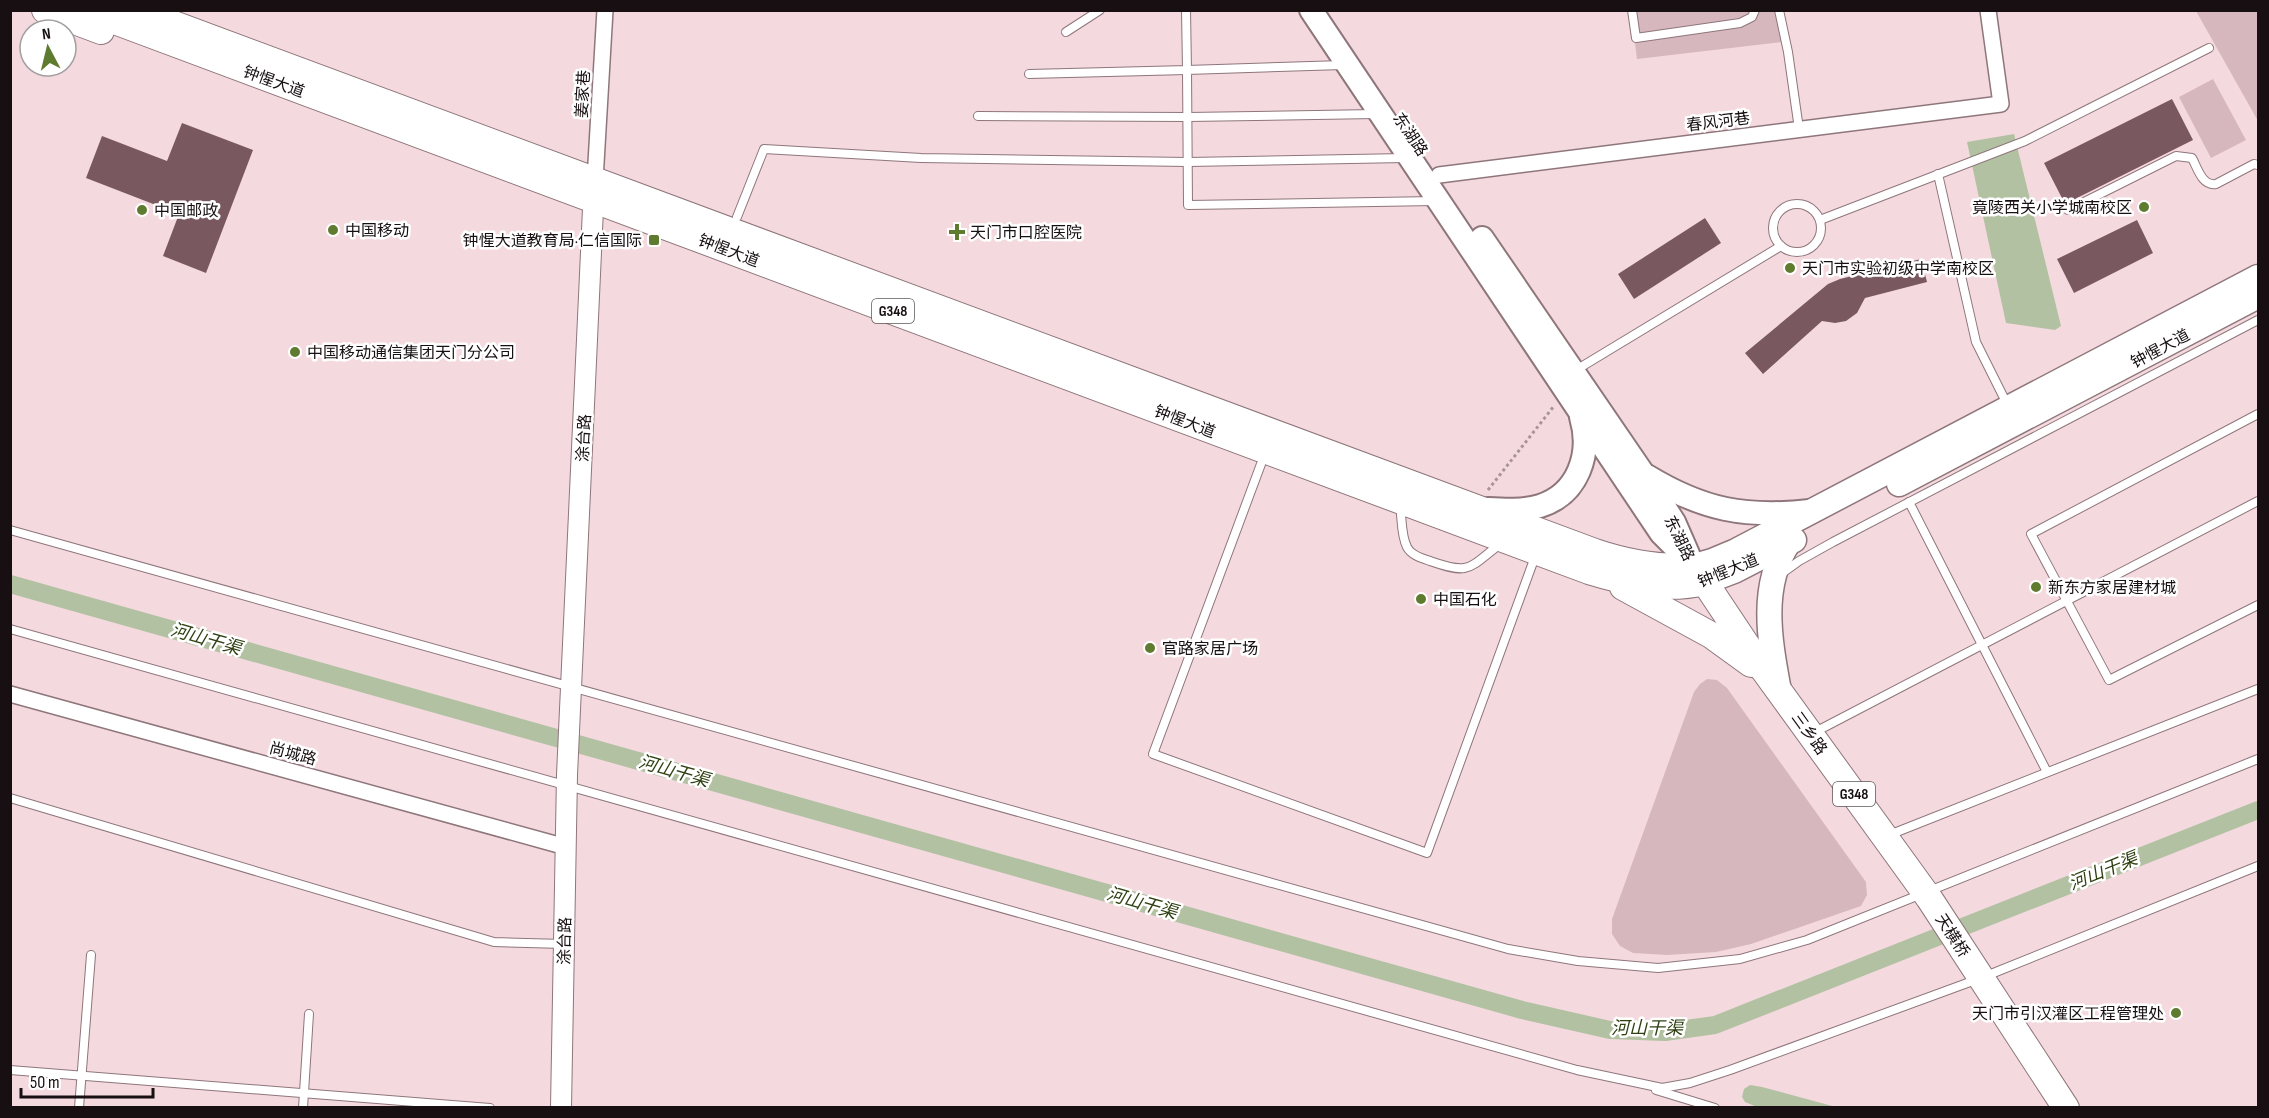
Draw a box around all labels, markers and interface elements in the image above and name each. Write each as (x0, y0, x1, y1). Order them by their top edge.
north arrow (18, 18, 78, 78)
text: N (41, 25, 52, 45)
street label: 钟惺大道 (240, 63, 307, 102)
street label: 姜家巷 (573, 70, 594, 119)
street label: 春风河巷 (1685, 109, 1751, 136)
street label: 东湖路 (1388, 110, 1431, 160)
place label: 竟陵西关小学城南校区 (1972, 199, 2132, 218)
marker: 竟陵西关小学城南校区 (2137, 200, 2151, 214)
place label: 中国邮政 (154, 202, 218, 221)
marker: 中国邮政 (135, 203, 149, 217)
place label: 中国移动 (345, 222, 409, 241)
marker: 中国移动 (326, 223, 340, 237)
marker: 天门市口腔医院 (948, 223, 966, 241)
place label: 天门市口腔医院 (970, 224, 1082, 243)
street label: 钟惺大道 (695, 231, 762, 272)
place label: 钟惺大道教育局·仁信国际 (463, 232, 642, 251)
marker: 钟惺大道教育局·仁信国际 (647, 233, 661, 247)
place label: 天门市实验初级中学南校区 (1802, 259, 1994, 279)
marker: 天门市实验初级中学南校区 (1783, 261, 1797, 275)
road number: G348 (872, 299, 914, 323)
street label: 钟惺大道 (2128, 326, 2193, 373)
place label: 中国移动通信集团天门分公司 (307, 344, 515, 363)
marker: 中国移动通信集团天门分公司 (288, 345, 302, 359)
street label: 钟惺大道 (1151, 402, 1218, 443)
street label: 涂台路 (574, 414, 595, 463)
street label: 东湖路 (1660, 513, 1698, 564)
street label: 钟惺大道 (1695, 551, 1762, 592)
place label: 新东方家居建材城 (2048, 579, 2176, 598)
marker: 新东方家居建材城 (2029, 580, 2043, 594)
place label: 中国石化 (1433, 591, 1497, 610)
marker: 中国石化 (1414, 592, 1428, 606)
water label: 河山干渠 (168, 619, 246, 660)
place label: 官路家居广场 (1162, 640, 1258, 659)
marker: 官路家居广场 (1143, 641, 1157, 655)
street label: 三乡路 (1787, 709, 1831, 759)
street label: 尚城路 (267, 739, 318, 770)
water label: 河山干渠 (636, 751, 714, 792)
road number: G348 (1833, 782, 1875, 806)
water label: 河山干渠 (2066, 847, 2143, 895)
water label: 河山干渠 (1104, 883, 1182, 924)
street label: 天横桥 (1931, 911, 1973, 961)
street label: 涂台路 (556, 917, 575, 965)
place label: 天门市引汉灌区工程管理处 (1972, 1005, 2164, 1024)
marker: 天门市引汉灌区工程管理处 (2169, 1006, 2183, 1020)
water label: 河山干渠 (1611, 1018, 1686, 1039)
scale bar (21, 1061, 153, 1099)
text: 50 m (30, 1072, 60, 1093)

